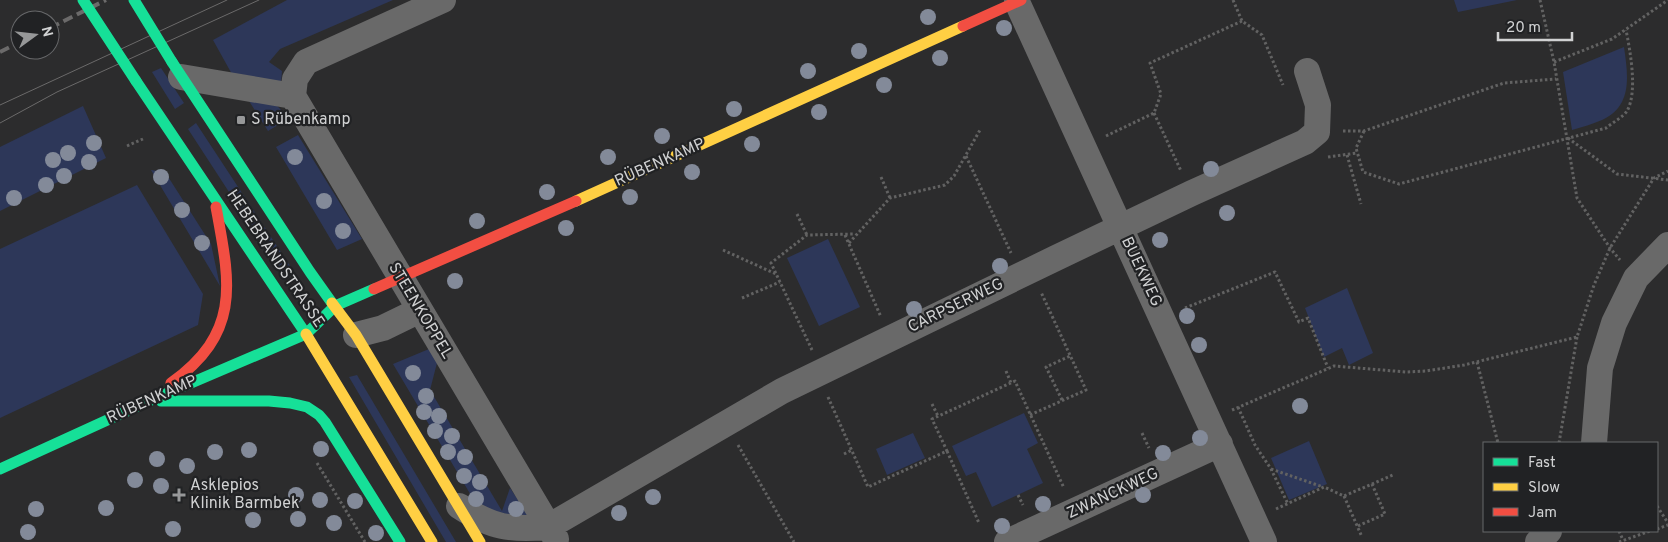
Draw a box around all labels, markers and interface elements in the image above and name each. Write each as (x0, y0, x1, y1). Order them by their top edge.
north arrow (10, 10, 60, 60)
scale bar (1498, 10, 1572, 42)
text: 20 m (1506, 19, 1541, 38)
text: N (37, 25, 56, 39)
place label: S Rübenkamp (251, 110, 351, 130)
marker: S Rübenkamp (235, 114, 247, 126)
street label: RÜBENKAMP (611, 132, 708, 192)
street label: HEBEBRANDSTRASSE (221, 186, 329, 332)
street label: BUEKWEG (1116, 234, 1166, 310)
street label: STEENKOPPEL (383, 259, 457, 363)
street label: CARPSERWEG (905, 274, 1007, 338)
street label: RÜBENKAMP (103, 369, 200, 429)
legend (1483, 442, 1658, 532)
text: Fast (1528, 454, 1556, 473)
street label: ZWANCKWEG (1064, 464, 1162, 524)
place label: Asklepios Klinik Barmbek (190, 476, 299, 514)
text: Slow (1528, 479, 1560, 498)
marker: Asklepios Klinik Barmbek (172, 488, 186, 502)
text: Jam (1528, 504, 1557, 523)

